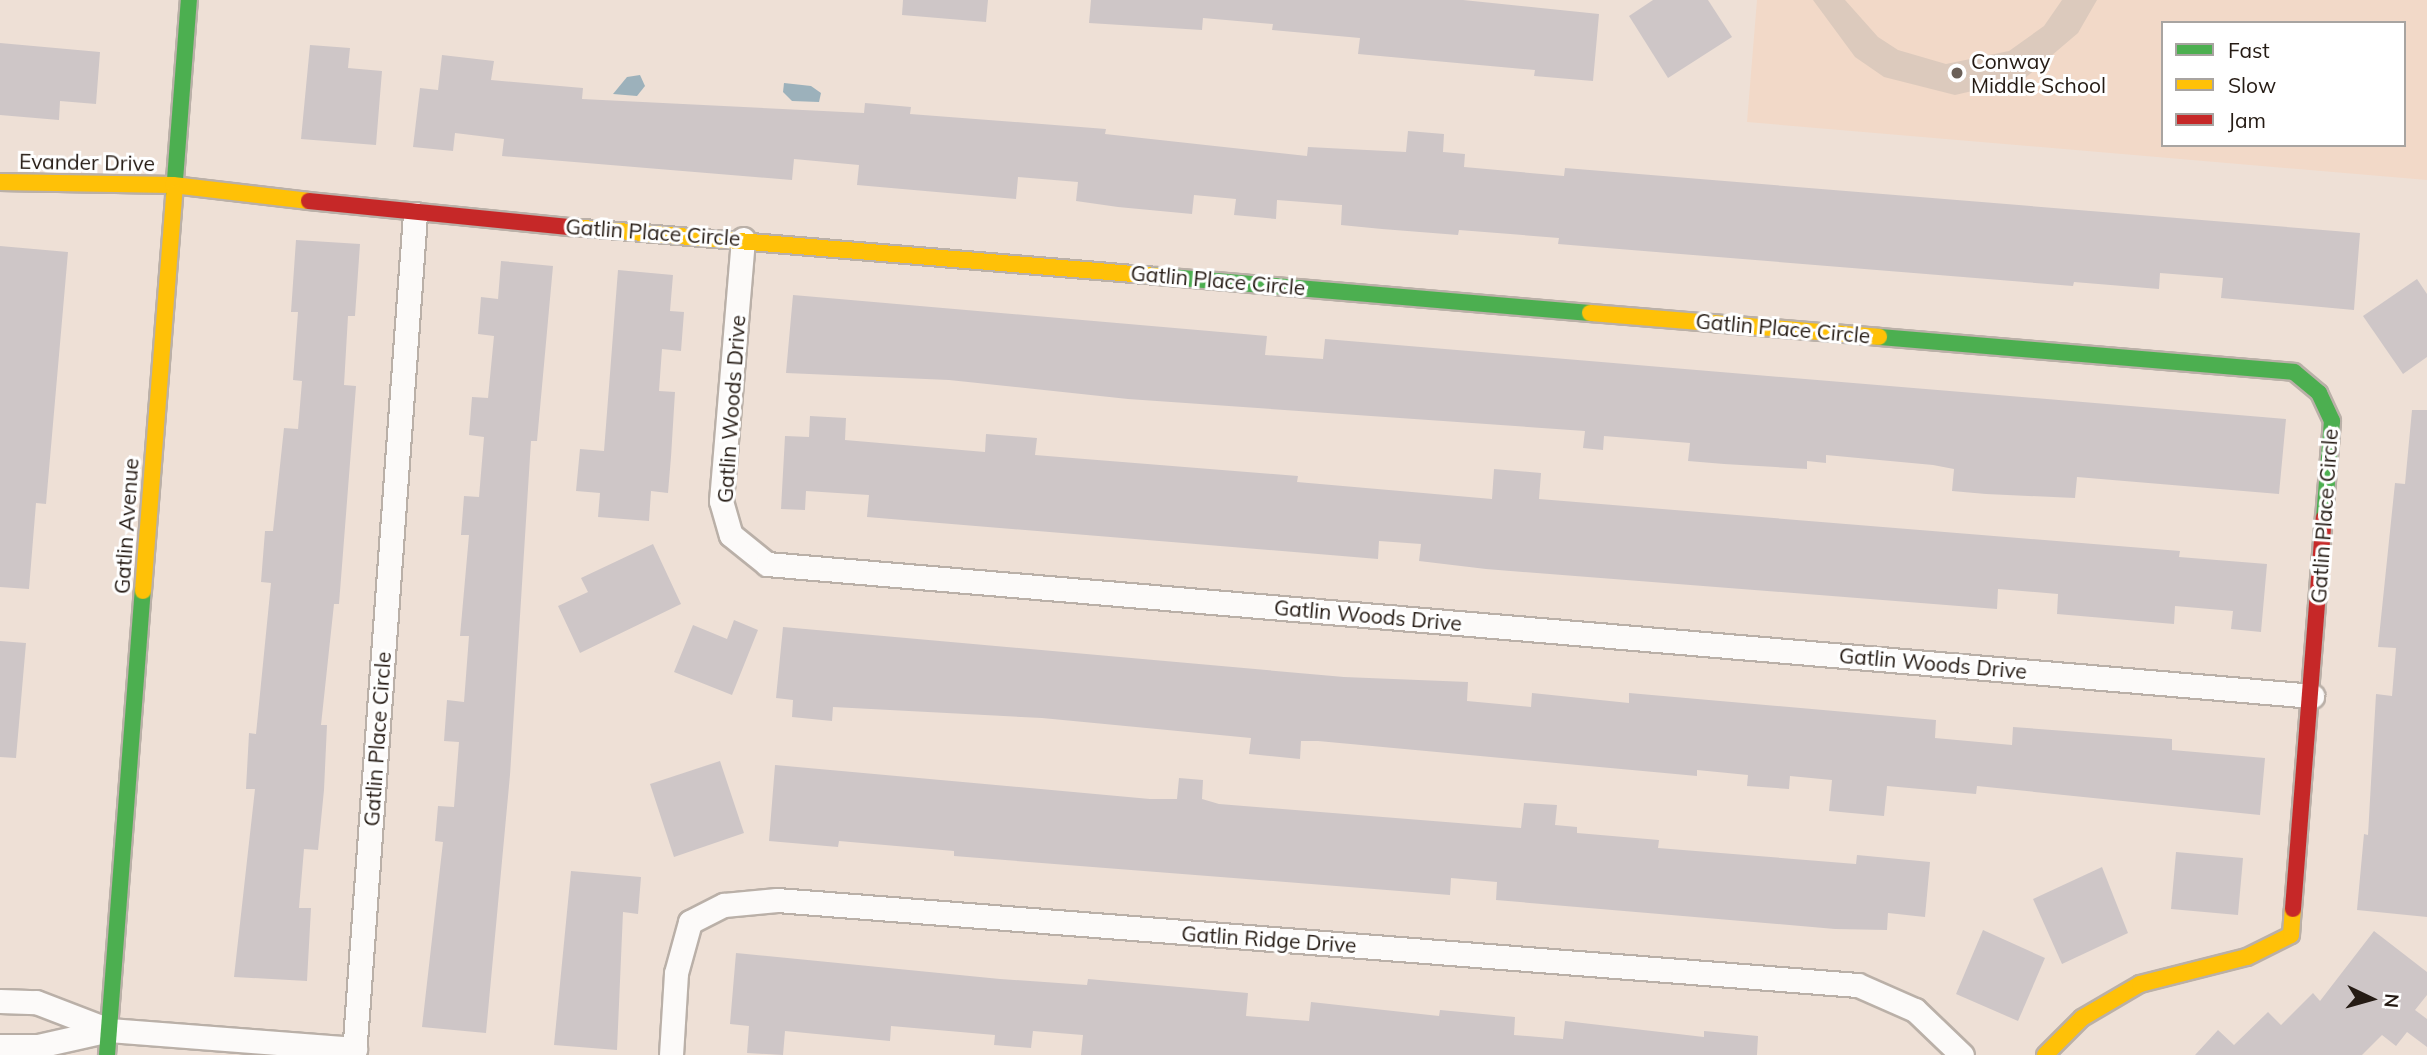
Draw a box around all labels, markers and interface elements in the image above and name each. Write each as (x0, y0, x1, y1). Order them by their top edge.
legend (2161, 21, 2406, 147)
text: Fast (2228, 37, 2270, 63)
place label: Conway Middle School (1971, 48, 2106, 98)
marker: Conway Middle School (1949, 65, 1965, 81)
text: Slow (2228, 72, 2276, 98)
text: Jam (2228, 107, 2266, 133)
street label: Evander Drive (19, 148, 155, 176)
street label: Gatlin Place Circle (565, 213, 741, 251)
street label: Gatlin Place Circle (1130, 260, 1306, 300)
street label: Gatlin Place Circle (1695, 308, 1871, 348)
street label: Gatlin Woods Drive (712, 314, 750, 504)
street label: Gatlin Place Circle (2305, 428, 2343, 604)
street label: Gatlin Avenue (109, 457, 143, 595)
street label: Gatlin Woods Drive (1273, 594, 1463, 636)
street label: Gatlin Woods Drive (1838, 642, 2028, 684)
street label: Gatlin Place Circle (358, 651, 396, 827)
street label: Gatlin Ridge Drive (1181, 920, 1357, 958)
north arrow (2336, 964, 2406, 1034)
text: N (2379, 993, 2405, 1009)

